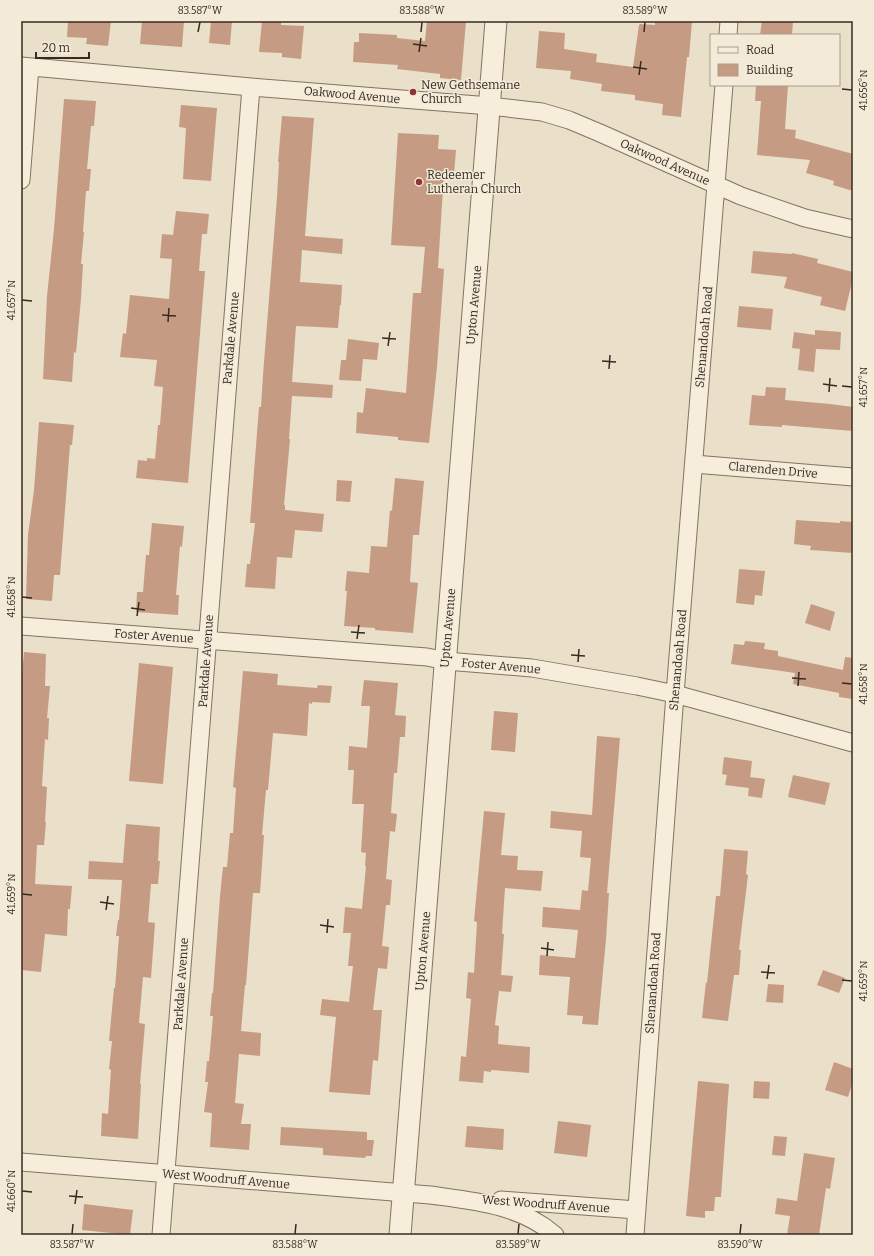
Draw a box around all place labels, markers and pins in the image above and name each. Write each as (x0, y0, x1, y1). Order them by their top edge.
place label: New Gethsemane Church (421, 78, 520, 106)
marker: New Gethsemane Church (408, 87, 418, 97)
place label: Redeemer Lutheran Church (427, 168, 522, 196)
marker: Redeemer Lutheran Church (414, 177, 424, 187)

